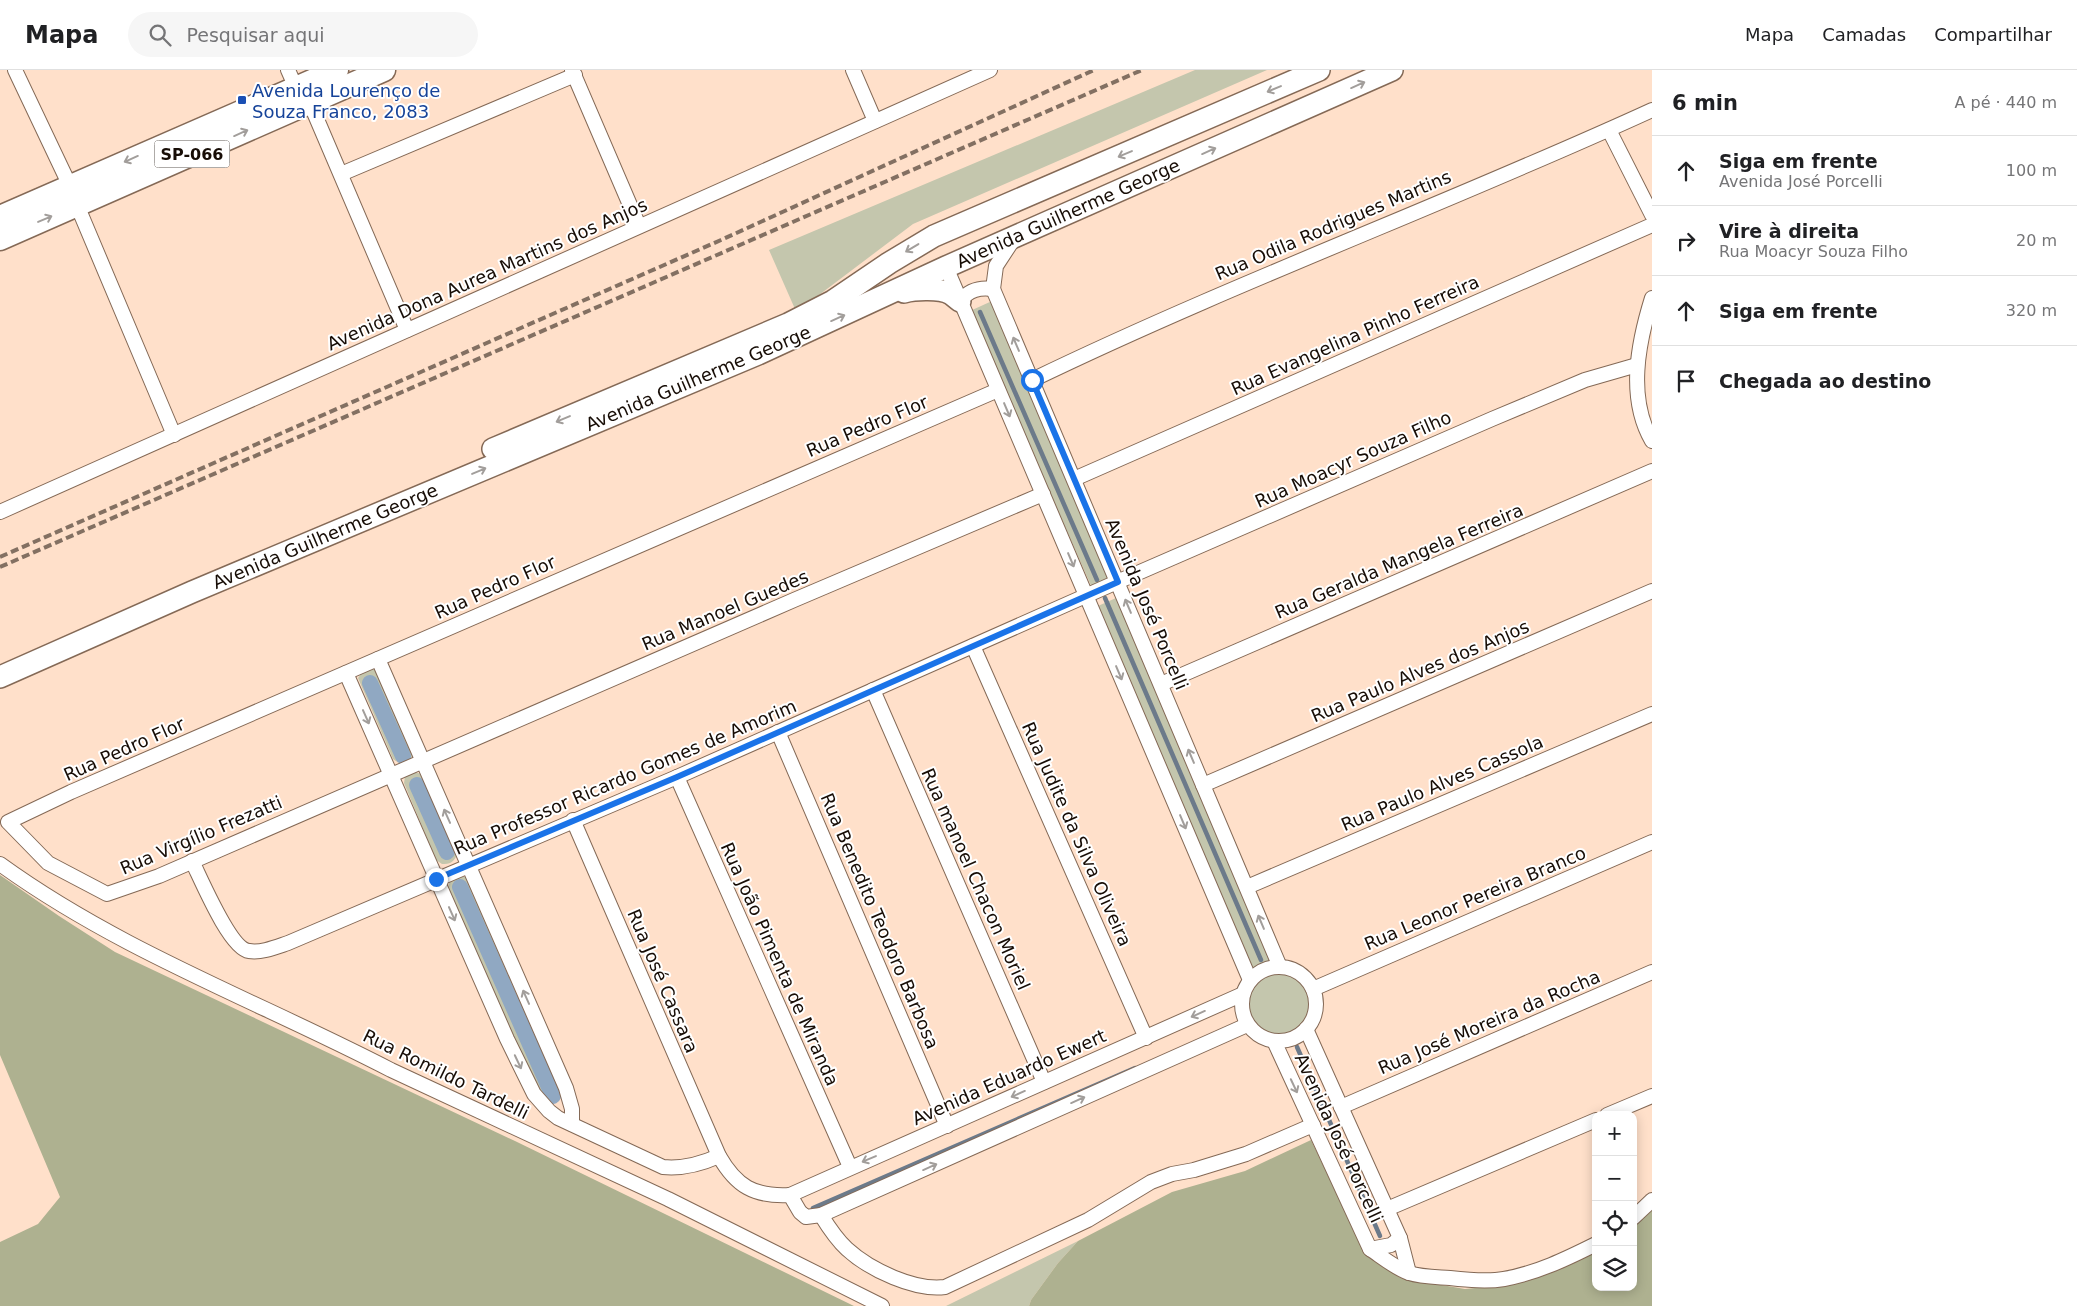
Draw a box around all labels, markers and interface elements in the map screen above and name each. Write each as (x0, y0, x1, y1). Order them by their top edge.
search box (128, 12, 478, 57)
text: Mapa (25, 21, 98, 49)
icon: search (146, 21, 174, 49)
text: Pesquisar aqui (186, 24, 325, 46)
text: Mapa (1745, 24, 1794, 45)
text: Camadas (1822, 24, 1906, 45)
text: Compartilhar (1934, 24, 2052, 45)
place label: Avenida Lourenço de Souza Franco, 2083 (252, 80, 440, 122)
one-way arrow (1350, 80, 1365, 89)
one-way arrow (1267, 85, 1282, 95)
text: 6 min (1672, 91, 1738, 115)
text: A pé · 440 m (1955, 93, 2057, 112)
marker: Avenida Lourenço de Souza Franco, 2083 (236, 94, 248, 106)
one-way arrow (233, 127, 248, 137)
road number: SP-066 (154, 140, 230, 168)
one-way arrow (1201, 145, 1216, 155)
one-way arrow (1118, 149, 1133, 159)
text: Siga em frente (1719, 150, 1878, 172)
street label: Avenida Guilherme George (953, 154, 1183, 272)
one-way arrow (124, 155, 139, 165)
icon: ahead (1672, 157, 1700, 185)
text: 100 m (2006, 161, 2057, 180)
street label: Rua Odila Rodrigues Martins (1212, 166, 1454, 284)
text: Avenida José Porcelli (1719, 172, 1883, 191)
street label: Avenida Dona Aurea Martins dos Anjos (324, 194, 650, 354)
one-way arrow (37, 214, 52, 224)
text: Vire à direita (1719, 220, 1859, 242)
icon: right (1672, 227, 1700, 255)
text: 20 m (2016, 231, 2057, 250)
text: Rua Moacyr Souza Filho (1719, 242, 1908, 261)
one-way arrow (906, 244, 920, 254)
street label: Rua Evangelina Pinho Ferreira (1228, 271, 1482, 399)
icon: ahead (1672, 297, 1700, 325)
text: Siga em frente (1719, 300, 1878, 322)
text: 320 m (2006, 301, 2057, 320)
one-way arrow (830, 312, 845, 322)
street label: Avenida Guilherme George (582, 321, 814, 435)
one-way arrow (1011, 337, 1021, 352)
icon: arrive (1672, 367, 1700, 395)
route start (1021, 369, 1044, 392)
text: Chegada ao destino (1719, 370, 1931, 392)
street label: Rua Pedro Flor (803, 391, 932, 461)
one-way arrow (1003, 402, 1012, 418)
street label: Rua Moacyr Souza Filho (1252, 406, 1454, 512)
one-way arrow (556, 415, 571, 425)
one-way arrow (471, 466, 486, 476)
street label: Avenida Guilherme George (209, 479, 441, 593)
street label: Rua Geralda Mangela Ferreira (1272, 499, 1526, 623)
street label: Avenida José Porcelli (1101, 515, 1193, 693)
street label: Rua Pedro Flor (431, 551, 559, 623)
one-way arrow (1066, 552, 1076, 567)
street label: Rua Manoel Guedes (639, 565, 811, 655)
one-way arrow (1122, 599, 1132, 614)
street label: Rua Paulo Alves dos Anjos (1308, 615, 1532, 727)
one-way arrow (1115, 665, 1125, 680)
street label: Rua Professor Ricardo Gomes de Amorim (451, 695, 799, 859)
one-way arrow (361, 709, 371, 724)
street label: Rua Pedro Flor (60, 713, 188, 785)
street label: Rua Judite da Silva Oliveira (1018, 719, 1136, 949)
street label: Rua Paulo Alves Cassola (1338, 731, 1546, 835)
one-way arrow (1186, 749, 1196, 764)
street label: Rua manoel Chacon Moriel (917, 765, 1035, 993)
street label: Rua Benedito Teodoro Barbosa (816, 790, 944, 1052)
street label: Rua Virgílio Frezatti (117, 791, 285, 879)
one-way arrow (441, 809, 451, 824)
one-way arrow (1178, 814, 1188, 829)
street label: Rua João Pimenta de Miranda (717, 839, 843, 1089)
street label: Rua Leonor Pereira Branco (1361, 842, 1589, 954)
route end (425, 868, 448, 891)
one-way arrow (448, 906, 458, 921)
street label: Rua José Cassara (623, 906, 703, 1056)
one-way arrow (1256, 915, 1266, 930)
street label: Rua José Moreira da Rocha (1375, 966, 1603, 1078)
one-way arrow (521, 990, 531, 1005)
one-way arrow (1191, 1010, 1206, 1019)
street label: Rua Romildo Tardelli (360, 1025, 532, 1123)
street label: Avenida Eduardo Ewert (909, 1025, 1109, 1129)
street label: Avenida José Porcelli (1291, 1050, 1387, 1226)
one-way arrow (514, 1054, 524, 1069)
one-way arrow (1290, 1078, 1300, 1093)
one-way arrow (1011, 1090, 1026, 1099)
one-way arrow (1070, 1095, 1085, 1105)
map controls (1592, 1111, 1637, 1291)
button: + (1592, 1111, 1637, 1156)
one-way arrow (862, 1154, 877, 1164)
button: − (1592, 1156, 1637, 1201)
one-way arrow (922, 1161, 937, 1171)
button: locate (1592, 1201, 1637, 1246)
button: layers (1592, 1246, 1637, 1291)

